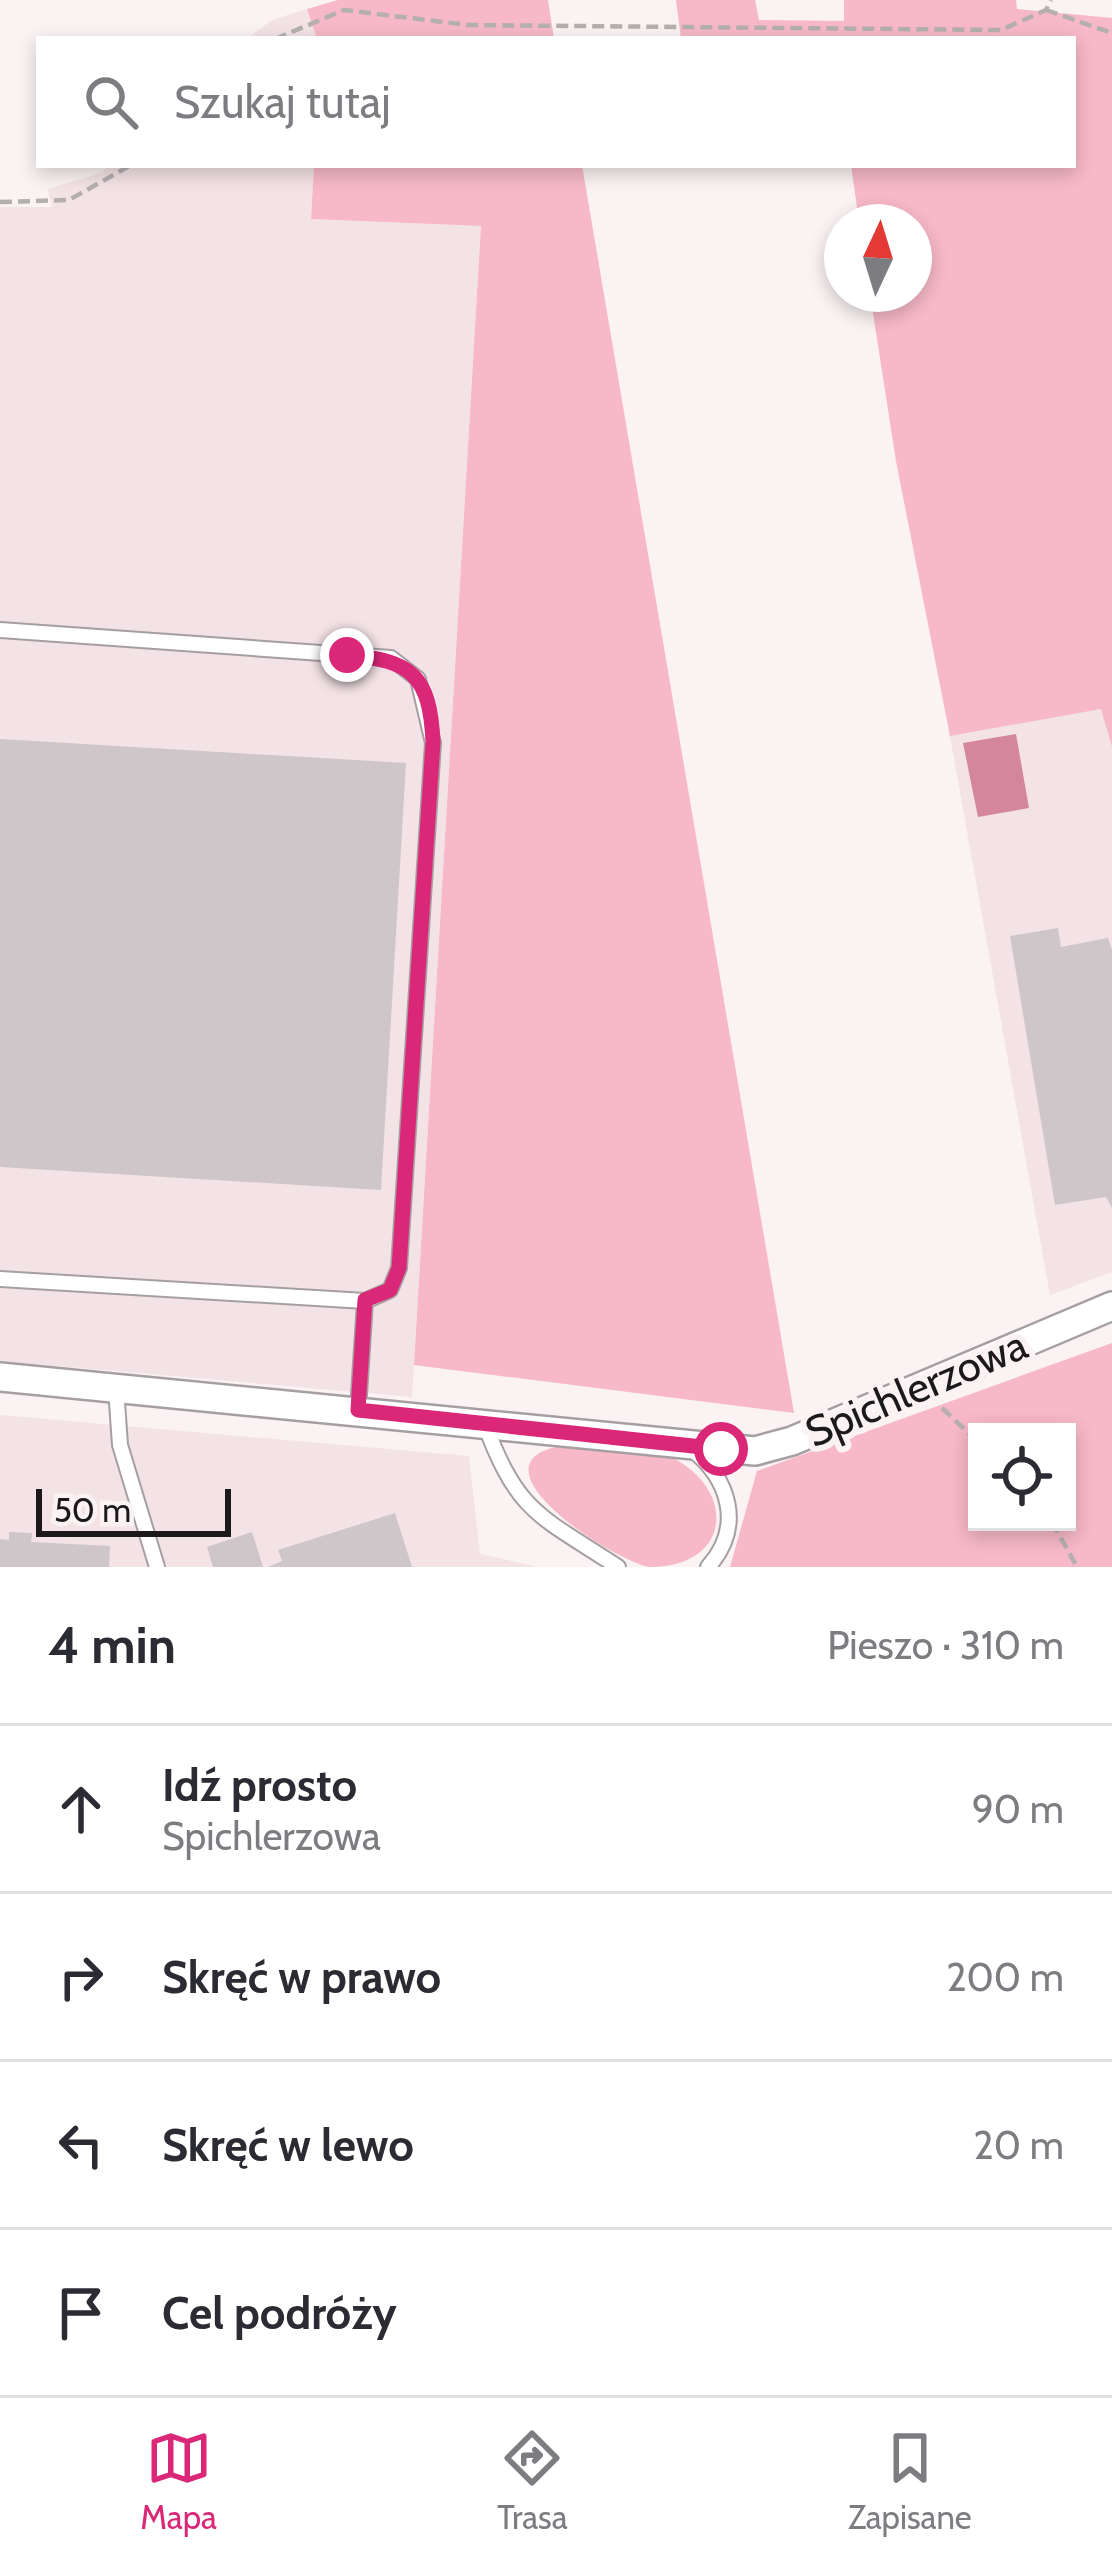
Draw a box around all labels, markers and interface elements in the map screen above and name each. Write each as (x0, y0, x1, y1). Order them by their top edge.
search box (36, 36, 1076, 168)
icon: search (78, 69, 144, 135)
text: Szukaj tutaj (174, 75, 391, 129)
north arrow (824, 204, 932, 312)
route end (320, 628, 374, 682)
street label: Spichlerzowa (797, 1318, 1035, 1458)
route start (694, 1422, 748, 1476)
map controls (968, 1423, 1076, 1531)
button: locate (968, 1423, 1076, 1531)
scale bar (36, 1483, 231, 1536)
text: 50 m (54, 1490, 131, 1530)
text: 4 min (48, 1614, 176, 1676)
text: Pieszo · 310 m (827, 1621, 1064, 1669)
text: Idź prosto (162, 1758, 357, 1812)
icon: ahead (48, 1776, 114, 1842)
text: 90 m (972, 1785, 1064, 1833)
text: Spichlerzowa (162, 1812, 381, 1860)
icon: right (48, 1944, 114, 2010)
text: Skręć w prawo (162, 1950, 441, 2004)
text: 200 m (946, 1953, 1064, 2001)
icon: left (48, 2112, 114, 2178)
text: Skręć w lewo (162, 2118, 414, 2172)
text: 20 m (973, 2121, 1064, 2169)
icon: arrive (48, 2280, 114, 2346)
text: Cel podróży (162, 2286, 397, 2340)
tab: Mapa (140, 2425, 217, 2537)
tab: Trasa (497, 2425, 568, 2537)
tab: Zapisane (848, 2425, 972, 2537)

